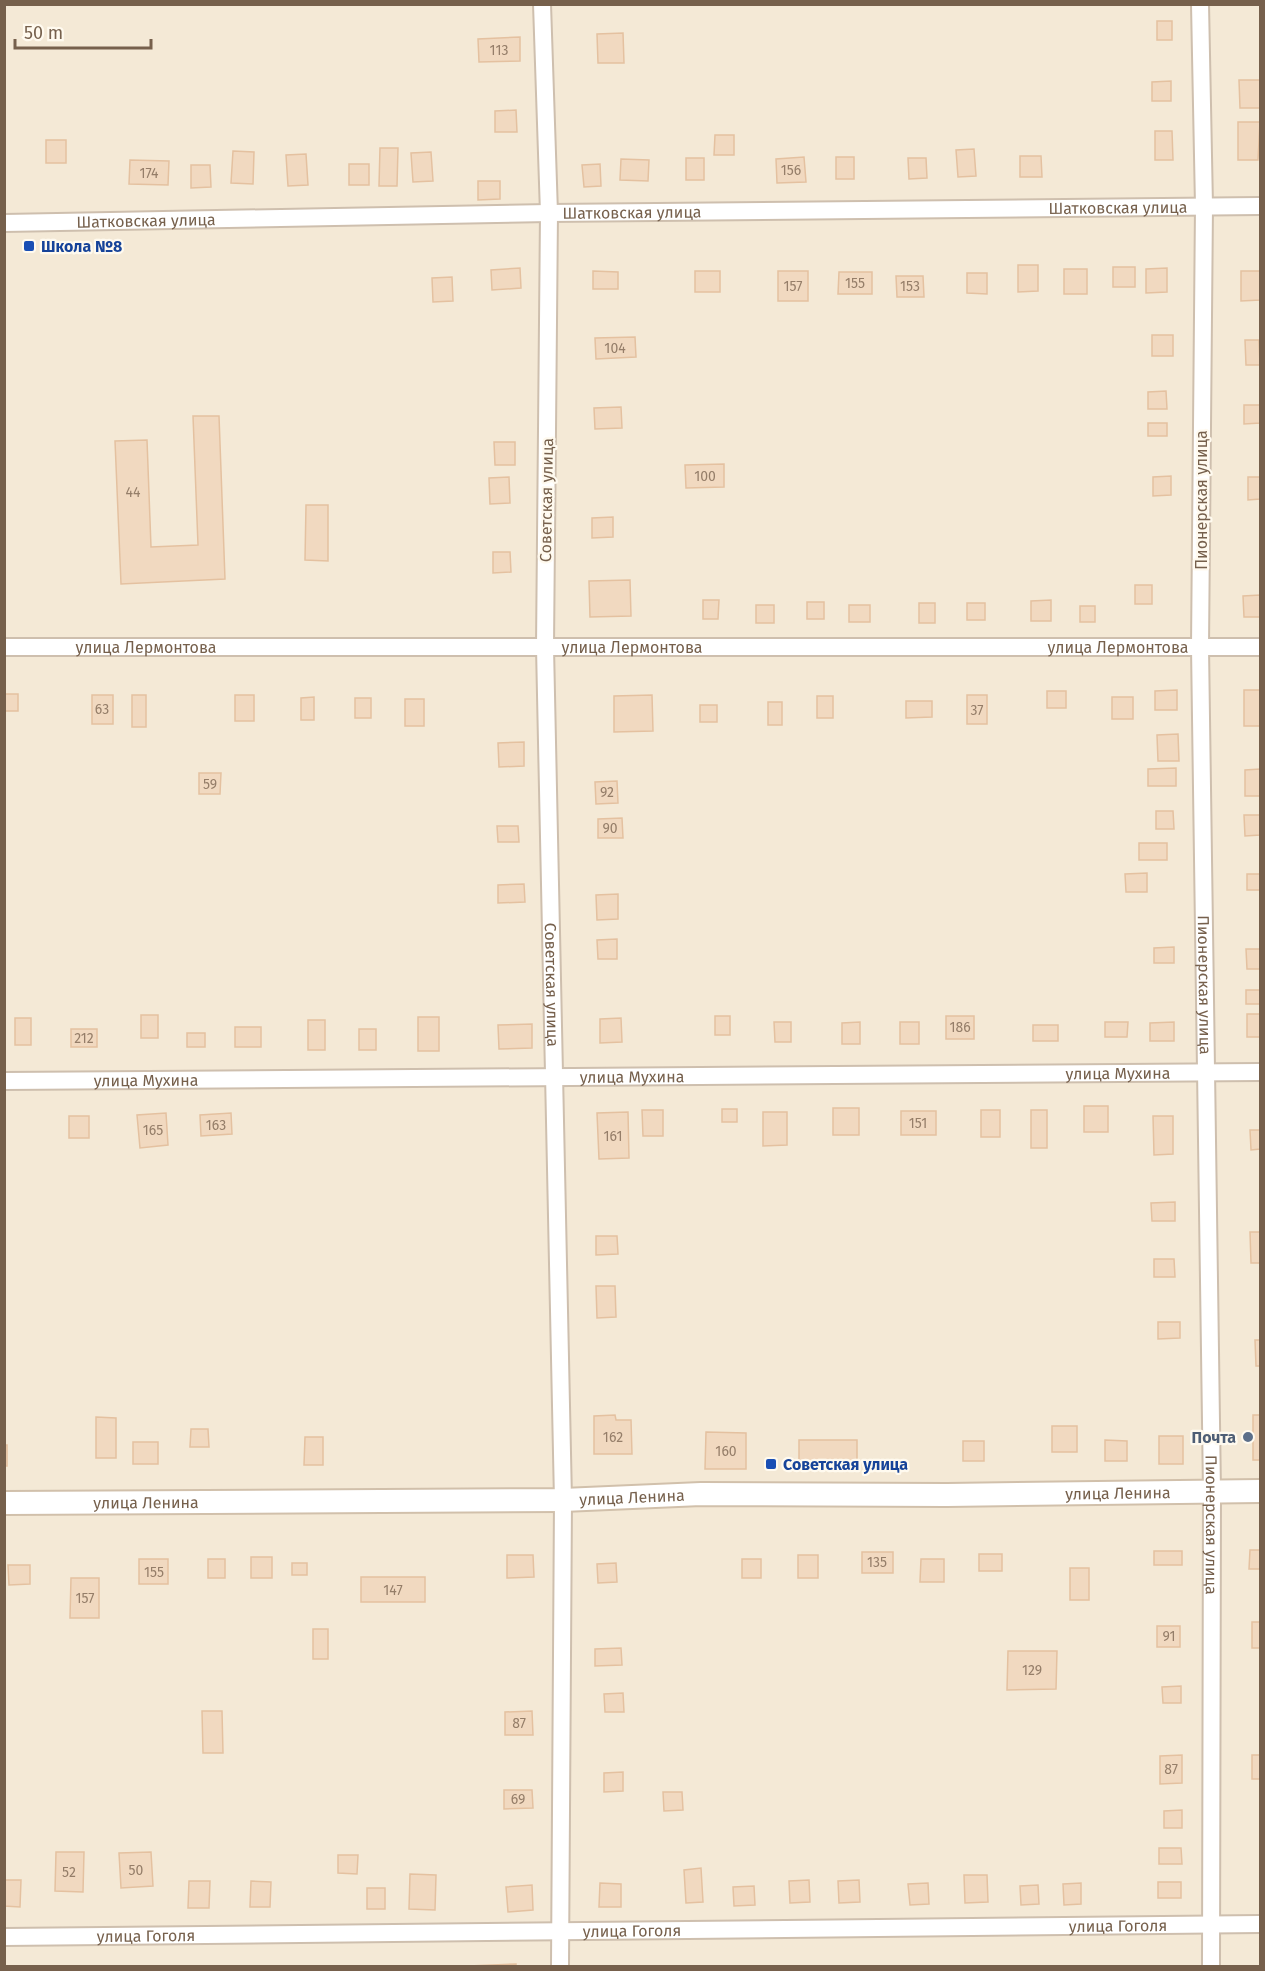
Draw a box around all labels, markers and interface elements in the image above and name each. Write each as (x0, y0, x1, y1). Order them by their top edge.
scale bar (15, 12, 152, 50)
text: 50 m (24, 22, 63, 44)
house number: 113 (490, 42, 508, 59)
house number: 156 (781, 162, 801, 179)
house number: 174 (139, 165, 159, 182)
street label: Шатковская улица (1048, 198, 1188, 218)
street label: Шатковская улица (562, 202, 702, 223)
street label: Шатковская улица (76, 210, 216, 232)
place label: Школа №8 (41, 237, 122, 256)
marker: Школа №8 (22, 239, 36, 253)
house number: 155 (845, 275, 865, 292)
house number: 157 (784, 278, 802, 295)
house number: 153 (900, 278, 920, 295)
house number: 104 (604, 340, 626, 357)
street label: Пионерская улица (1192, 430, 1211, 570)
street label: Советская улица (536, 438, 557, 562)
house number: 100 (694, 468, 716, 485)
house number: 44 (126, 484, 141, 501)
street label: улица Лермонтова (75, 638, 217, 657)
street label: улица Лермонтова (561, 638, 703, 657)
street label: улица Лермонтова (1047, 638, 1189, 657)
house number: 63 (95, 701, 109, 718)
house number: 37 (970, 702, 984, 719)
house number: 59 (203, 776, 217, 793)
house number: 92 (600, 784, 614, 801)
house number: 90 (602, 820, 618, 837)
street label: Пионерская улица (1194, 915, 1215, 1055)
street label: Советская улица (541, 922, 562, 1047)
house number: 186 (949, 1019, 971, 1036)
house number: 212 (74, 1030, 94, 1047)
street label: улица Мухина (1066, 1064, 1170, 1083)
street label: улица Мухина (580, 1067, 684, 1087)
street label: улица Мухина (94, 1071, 198, 1090)
house number: 151 (909, 1115, 927, 1132)
house number: 163 (206, 1117, 226, 1134)
house number: 165 (143, 1122, 163, 1139)
house number: 161 (604, 1128, 622, 1145)
place label: Почта (1192, 1428, 1236, 1447)
house number: 162 (603, 1429, 623, 1446)
marker: Почта (1241, 1430, 1255, 1444)
house number: 160 (715, 1443, 737, 1460)
place label: Советская улица (783, 1455, 908, 1474)
street label: Пионерская улица (1201, 1455, 1221, 1595)
marker: Советская улица (764, 1457, 778, 1471)
street label: улица Ленина (1065, 1483, 1171, 1503)
street label: улица Ленина (579, 1486, 685, 1509)
street label: улица Ленина (93, 1493, 199, 1513)
house number: 135 (867, 1554, 887, 1571)
house number: 155 (144, 1564, 164, 1581)
house number: 147 (383, 1582, 403, 1599)
house number: 157 (76, 1590, 94, 1607)
house number: 91 (1162, 1628, 1176, 1645)
house number: 129 (1022, 1662, 1042, 1679)
house number: 87 (512, 1715, 526, 1732)
house number: 87 (1164, 1761, 1178, 1778)
house number: 69 (511, 1791, 525, 1808)
house number: 50 (129, 1862, 144, 1879)
house number: 52 (62, 1864, 76, 1881)
street label: улица Гоголя (1069, 1916, 1167, 1936)
street label: улица Гоголя (583, 1921, 681, 1941)
street label: улица Гоголя (97, 1926, 195, 1946)

